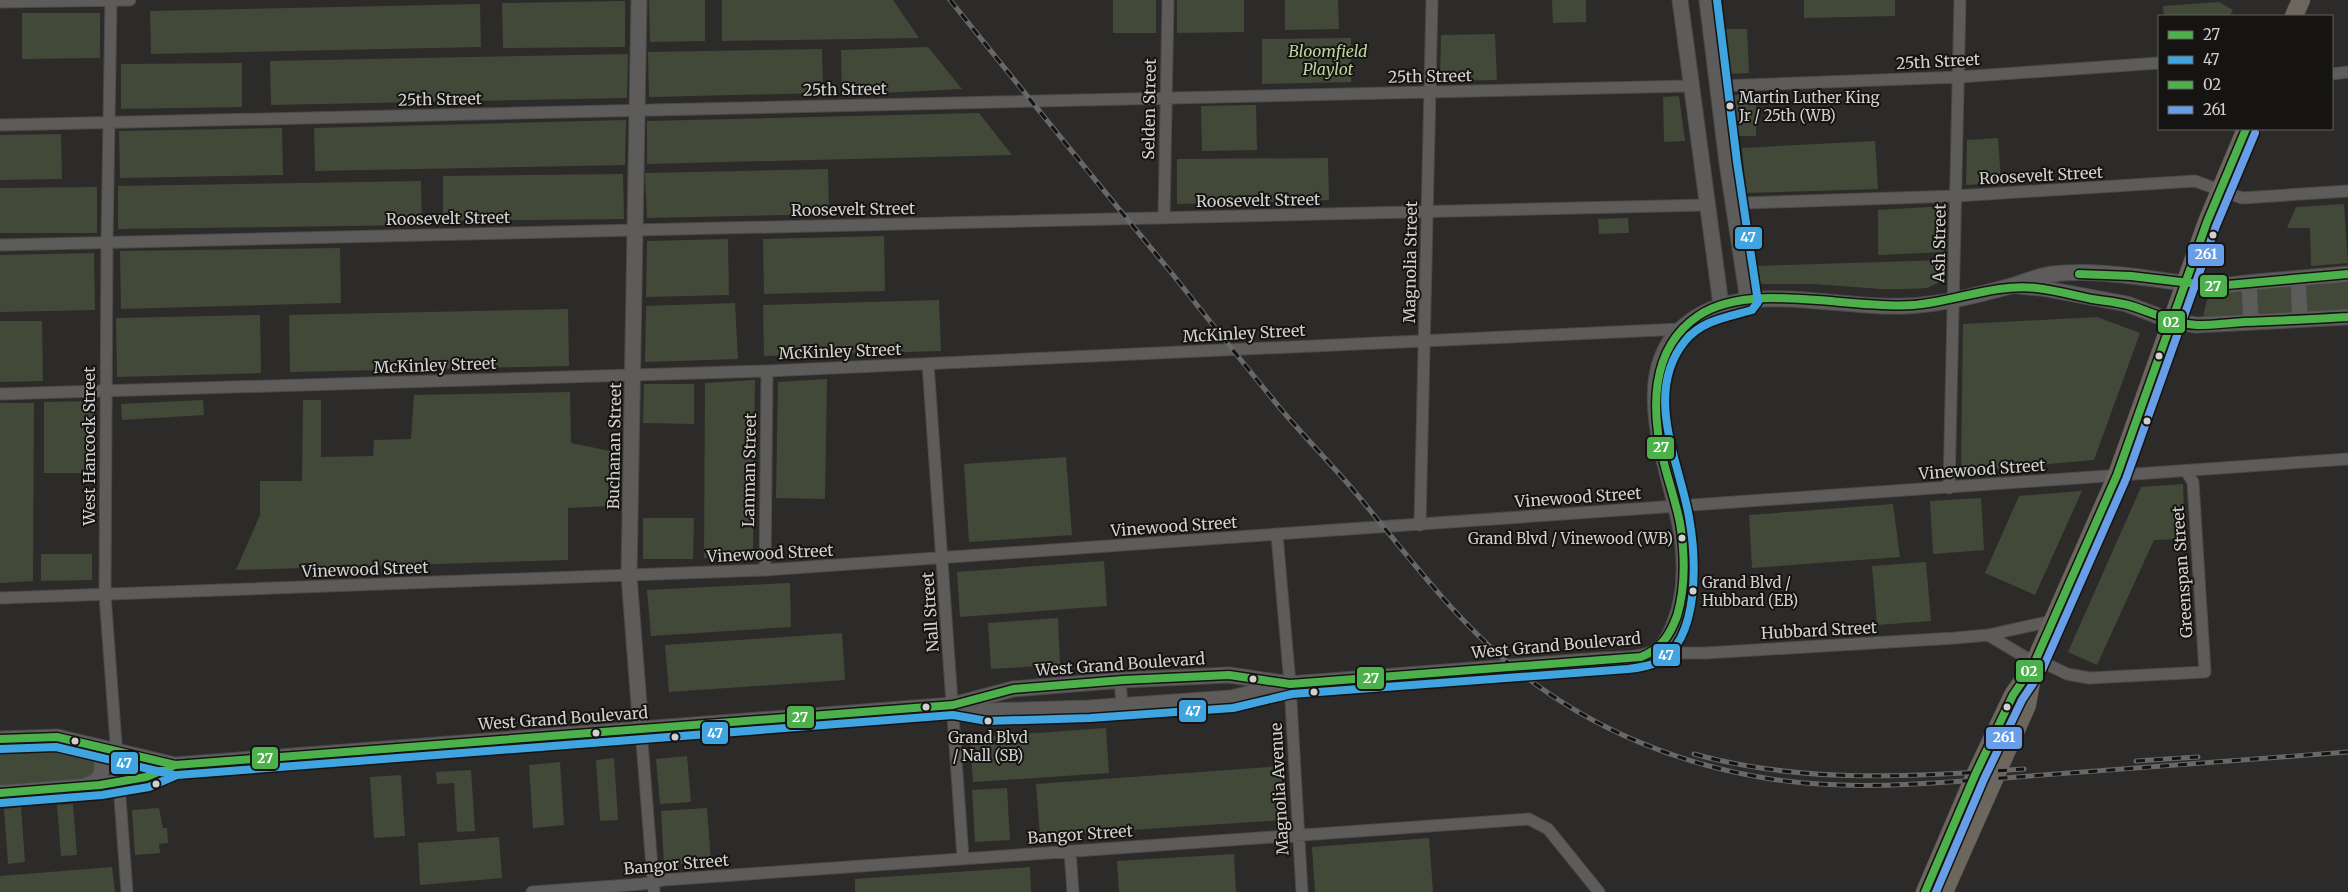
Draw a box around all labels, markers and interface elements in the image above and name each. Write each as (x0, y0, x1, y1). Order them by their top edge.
legend (2158, 15, 2333, 130)
text: 27 (2203, 25, 2220, 44)
park label: Bloomfield Playlot (1289, 41, 1368, 79)
street label: 25th Street (1896, 49, 1981, 73)
text: 47 (2203, 50, 2220, 69)
street label: Selden Street (1138, 57, 1160, 160)
street label: 25th Street (1388, 65, 1473, 87)
text: 02 (2203, 75, 2221, 94)
street label: 25th Street (803, 78, 888, 100)
street label: 25th Street (398, 88, 483, 110)
place label: Martin Luther King Jr / 25th (WB) (1738, 88, 1880, 125)
text: 261 (2203, 100, 2227, 119)
marker: Martin Luther King Jr / 25th (WB) (1725, 101, 1735, 111)
street label: Roosevelt Street (1978, 162, 2104, 188)
street label: Roosevelt Street (1196, 189, 1321, 211)
street label: Roosevelt Street (791, 198, 916, 220)
street label: Magnolia Street (1399, 200, 1421, 323)
street label: Ash Street (1928, 203, 1950, 284)
street label: Roosevelt Street (386, 207, 511, 229)
line badge: 47 (1734, 226, 1763, 250)
text: 47 (1740, 228, 1756, 246)
unlabelled marker (2208, 230, 2218, 240)
line badge: 261 (2187, 243, 2225, 267)
text: 261 (2195, 245, 2218, 263)
line badge: 27 (2199, 274, 2228, 298)
text: 27 (2205, 277, 2221, 295)
line badge: 02 (2157, 310, 2186, 334)
text: 02 (2162, 313, 2180, 331)
street label: McKinley Street (1182, 320, 1307, 346)
street label: McKinley Street (778, 339, 903, 363)
unlabelled marker (2154, 351, 2164, 361)
street label: McKinley Street (373, 353, 498, 377)
street label: West Hancock Street (79, 366, 99, 526)
street label: Buchanan Street (603, 382, 625, 510)
street label: Lanman Street (738, 412, 760, 527)
unlabelled marker (2142, 416, 2152, 426)
line badge: 27 (1646, 436, 1675, 460)
text: 27 (1653, 438, 1669, 456)
street label: Vinewood Street (1917, 455, 2047, 483)
street label: Vinewood Street (1513, 483, 1643, 511)
street label: Greenspan Street (2167, 505, 2197, 639)
street label: Vinewood Street (1109, 512, 1239, 540)
place label: Grand Blvd / Vinewood (WB) (1468, 529, 1673, 548)
marker: Grand Blvd / Vinewood (WB) (1677, 533, 1687, 543)
street label: Vinewood Street (705, 540, 835, 566)
street label: Vinewood Street (300, 557, 430, 581)
street label: Nall Street (917, 570, 943, 653)
place label: Grand Blvd / Hubbard (EB) (1702, 573, 1798, 610)
marker: Grand Blvd / Hubbard (EB) (1688, 586, 1698, 596)
street label: Hubbard Street (1761, 617, 1878, 643)
street label: West Grand Boulevard (1469, 628, 1642, 662)
line badge: 47 (1652, 643, 1681, 667)
text: 47 (1658, 646, 1674, 664)
street label: West Grand Boulevard (1033, 648, 1206, 680)
line badge: 02 (2015, 659, 2044, 683)
text: 02 (2020, 662, 2038, 680)
line badge: 27 (1356, 666, 1385, 690)
text: 27 (1363, 669, 1379, 687)
unlabelled marker (1248, 674, 1258, 684)
unlabelled marker (1309, 687, 1319, 697)
line badge: 47 (1178, 699, 1207, 723)
street label: West Grand Boulevard (476, 702, 649, 734)
unlabelled marker (921, 702, 931, 712)
text: 47 (1185, 702, 1201, 720)
unlabelled marker (2002, 702, 2012, 712)
line badge: 27 (786, 705, 815, 729)
text: 27 (792, 708, 808, 726)
marker: Grand Blvd / Nall (SB) (983, 716, 993, 726)
line badge: 47 (701, 721, 729, 745)
street label: Magnolia Avenue (1266, 722, 1292, 856)
text: 47 (707, 724, 723, 742)
line badge: 261 (1985, 726, 2023, 750)
unlabelled marker (591, 728, 601, 738)
place label: Grand Blvd / Nall (SB) (948, 728, 1028, 765)
text: 261 (1993, 728, 2016, 746)
unlabelled marker (670, 732, 680, 742)
unlabelled marker (70, 736, 80, 746)
line badge: 27 (251, 746, 279, 770)
text: 27 (257, 749, 273, 767)
line badge: 47 (110, 751, 139, 775)
text: 47 (116, 754, 132, 772)
unlabelled marker (151, 779, 161, 789)
street label: Bangor Street (1027, 820, 1134, 848)
street label: Bangor Street (622, 849, 730, 879)

